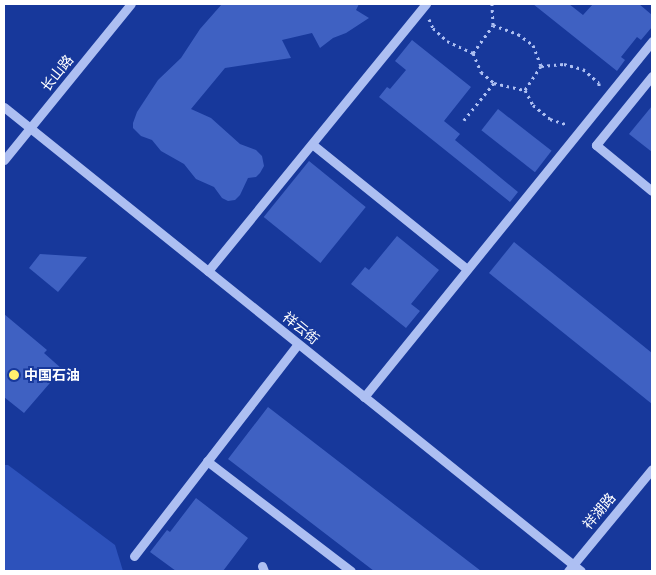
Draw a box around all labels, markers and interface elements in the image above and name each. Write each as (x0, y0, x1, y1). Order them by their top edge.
street label: 长山路 (37, 51, 77, 95)
street label: 祥云街 (279, 308, 323, 348)
place label: 中国石油 (24, 367, 80, 383)
marker: 中国石油 (8, 369, 20, 381)
street label: 祥湖路 (579, 490, 619, 532)

